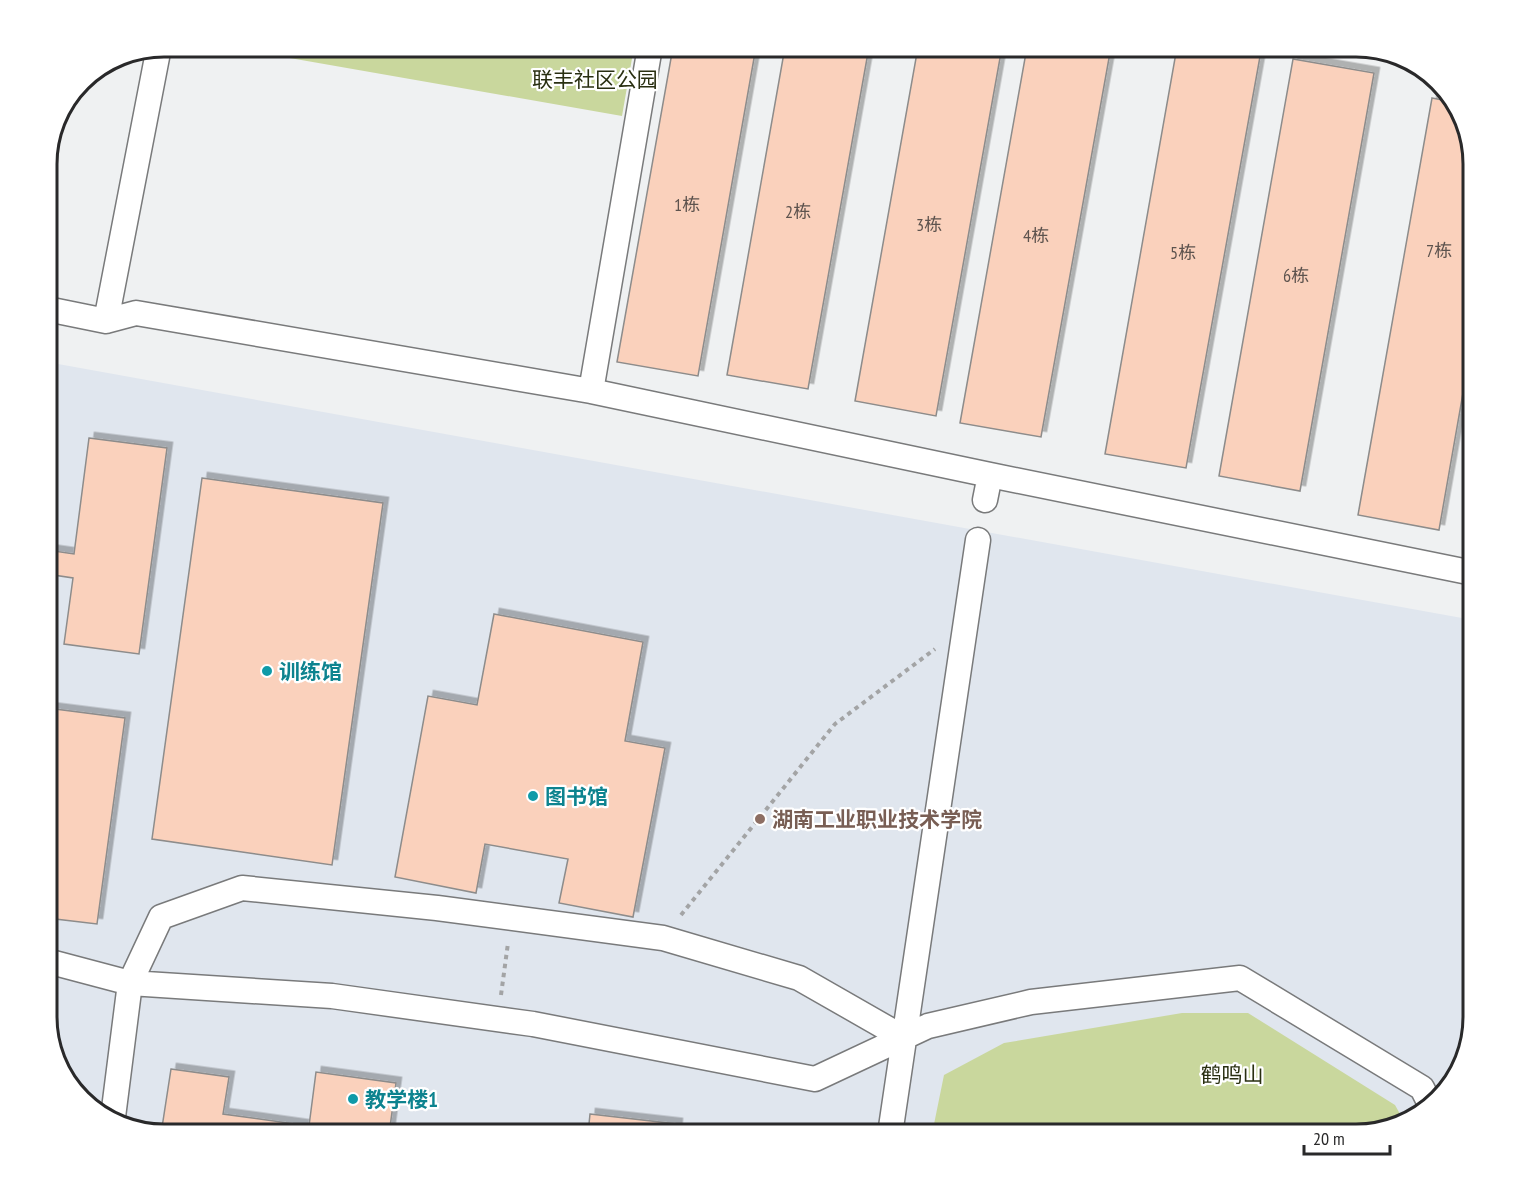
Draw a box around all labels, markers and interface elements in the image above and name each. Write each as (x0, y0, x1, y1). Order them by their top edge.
park label: 联丰社区公园 (532, 66, 658, 93)
house number: 1栋 (674, 193, 700, 216)
house number: 2栋 (785, 200, 811, 223)
house number: 3栋 (916, 213, 942, 236)
house number: 4栋 (1023, 224, 1049, 247)
house number: 7栋 (1426, 239, 1452, 262)
house number: 5栋 (1170, 241, 1196, 264)
house number: 6栋 (1283, 264, 1309, 287)
place label: 训练馆 (279, 658, 342, 685)
marker: 训练馆 (260, 664, 274, 678)
place label: 图书馆 (545, 783, 608, 810)
marker: 图书馆 (526, 789, 540, 803)
place label: 湖南工业职业技术学院 (772, 806, 982, 833)
marker: 湖南工业职业技术学院 (753, 812, 767, 826)
park label: 鹤鸣山 (1201, 1061, 1264, 1088)
place label: 教学楼1 (365, 1086, 438, 1113)
marker: 教学楼1 (346, 1092, 360, 1106)
scale bar (1304, 1118, 1390, 1156)
text: 20 m (1313, 1127, 1345, 1150)

